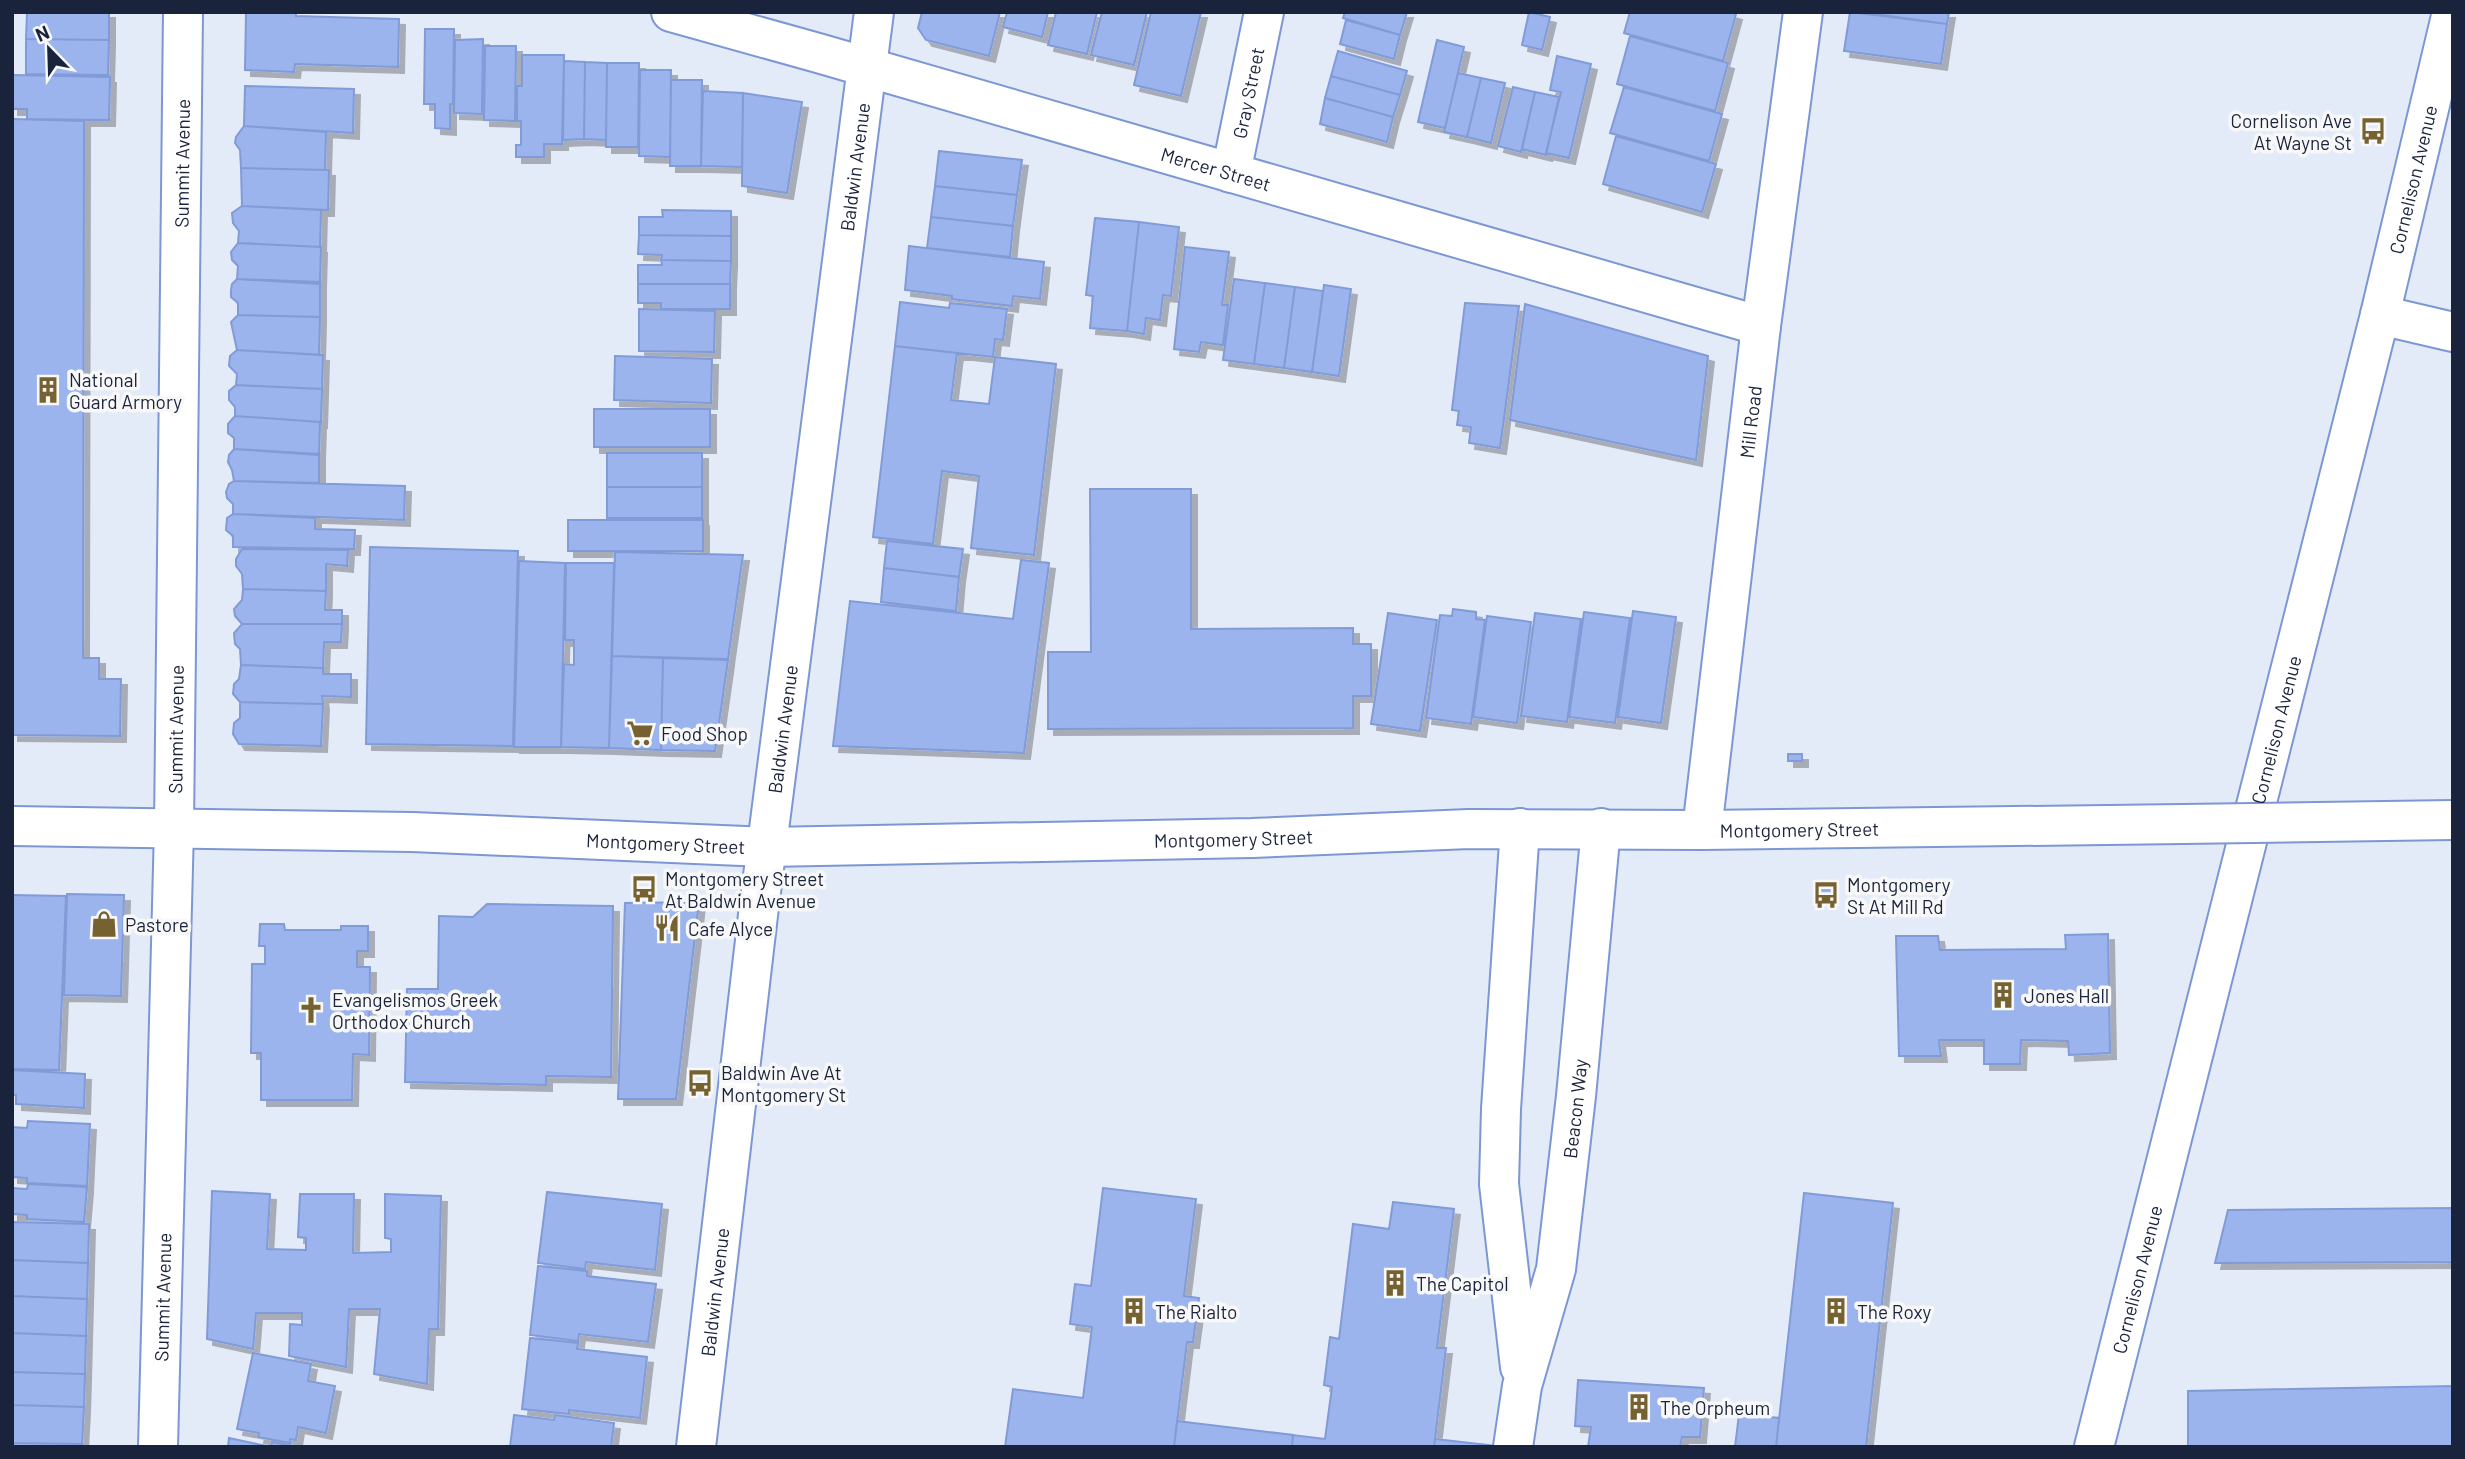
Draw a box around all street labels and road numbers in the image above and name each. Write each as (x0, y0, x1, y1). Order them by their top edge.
street label: Gray Street (1227, 45, 1268, 140)
street label: Summit Avenue (169, 99, 194, 228)
street label: Baldwin Avenue (834, 101, 874, 232)
street label: Cornelison Avenue (2383, 103, 2441, 256)
street label: Mercer Street (1158, 141, 1274, 195)
street label: Mill Road (1734, 384, 1765, 459)
street label: Cornelison Avenue (2245, 653, 2305, 806)
street label: Baldwin Avenue (762, 664, 802, 795)
street label: Summit Avenue (163, 665, 187, 794)
street label: Montgomery Street (1720, 816, 1879, 841)
street label: Montgomery Street (1154, 824, 1314, 851)
street label: Montgomery Street (586, 828, 746, 858)
street label: Beacon Way (1557, 1057, 1591, 1160)
street label: Cornelison Avenue (2107, 1203, 2166, 1356)
street label: Baldwin Avenue (695, 1226, 733, 1358)
street label: Summit Avenue (149, 1232, 175, 1362)

